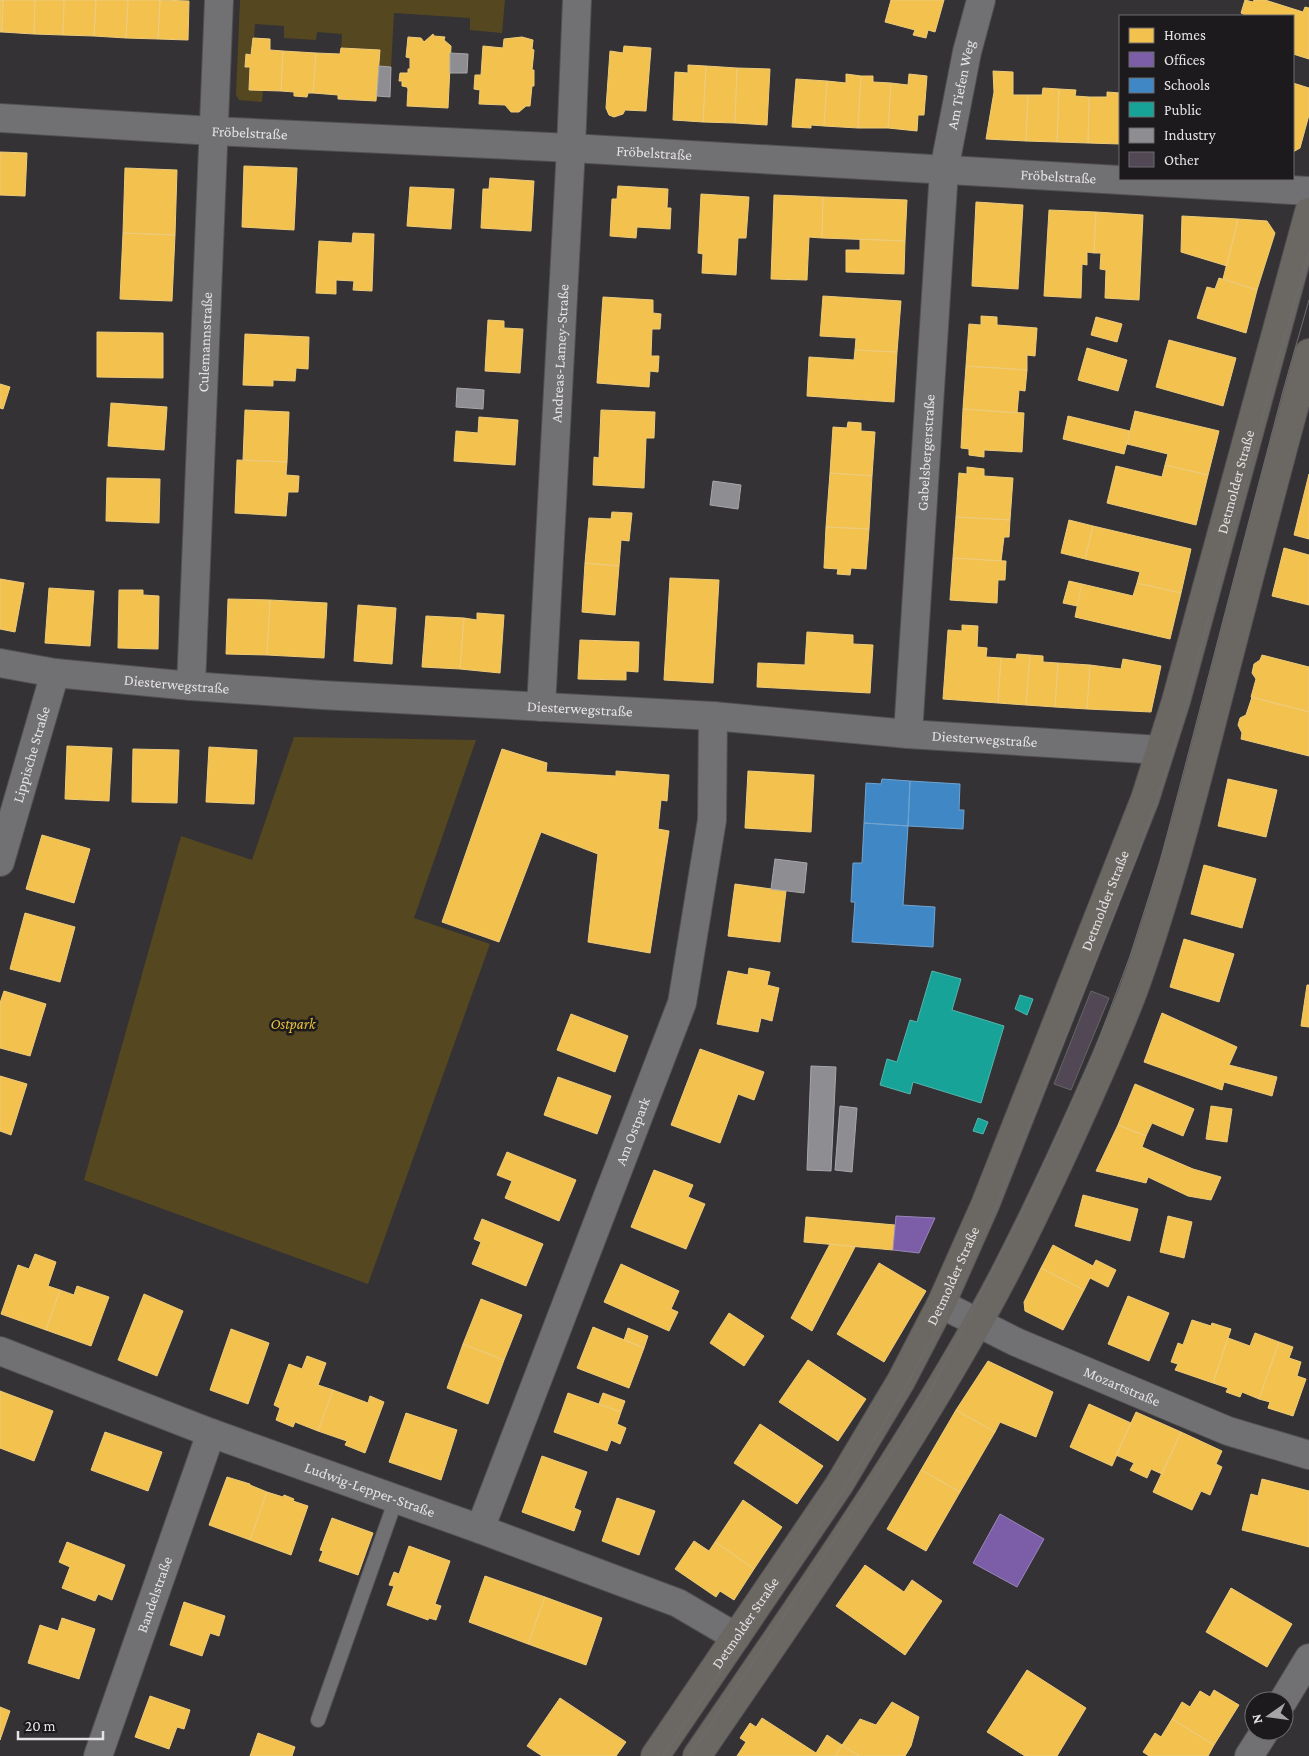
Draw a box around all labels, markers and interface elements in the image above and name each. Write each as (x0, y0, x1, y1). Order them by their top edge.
legend (1119, 15, 1294, 180)
text: Homes (1164, 27, 1206, 43)
street label: Am Tiefen Weg (944, 38, 979, 131)
text: Offices (1164, 52, 1205, 68)
text: Schools (1164, 77, 1210, 93)
text: Public (1164, 102, 1202, 118)
street label: Fröbelstraße (211, 123, 288, 143)
text: Industry (1164, 127, 1216, 144)
street label: Fröbelstraße (616, 143, 693, 163)
text: Other (1164, 152, 1200, 168)
street label: Fröbelstraße (1020, 166, 1097, 187)
street label: Andreas-Lamey-Straße (548, 283, 572, 423)
street label: Culemannstraße (195, 291, 215, 393)
street label: Gabelsbergerstraße (914, 393, 938, 511)
street label: Detmolder Straße (1214, 428, 1257, 535)
street label: Diesterwegstraße (123, 672, 230, 697)
street label: Diesterwegstraße (527, 698, 633, 720)
street label: Lippische Straße (10, 704, 53, 805)
street label: Diesterwegstraße (931, 728, 1038, 750)
street label: Detmolder Straße (1078, 848, 1132, 953)
park label: Ostpark (271, 1016, 317, 1033)
street label: Am Ostpark (612, 1094, 653, 1168)
street label: Detmolder Straße (923, 1224, 983, 1328)
street label: Mozartstraße (1081, 1363, 1163, 1410)
street label: Ludwig-Lepper-Straße (303, 1459, 437, 1520)
street label: Bandelstraße (134, 1554, 175, 1635)
street label: Detmolder Straße (709, 1574, 782, 1671)
north arrow (1244, 1691, 1294, 1741)
scale bar (18, 1708, 102, 1740)
text: N (1247, 1712, 1265, 1726)
text: 20 m (25, 1718, 56, 1734)

